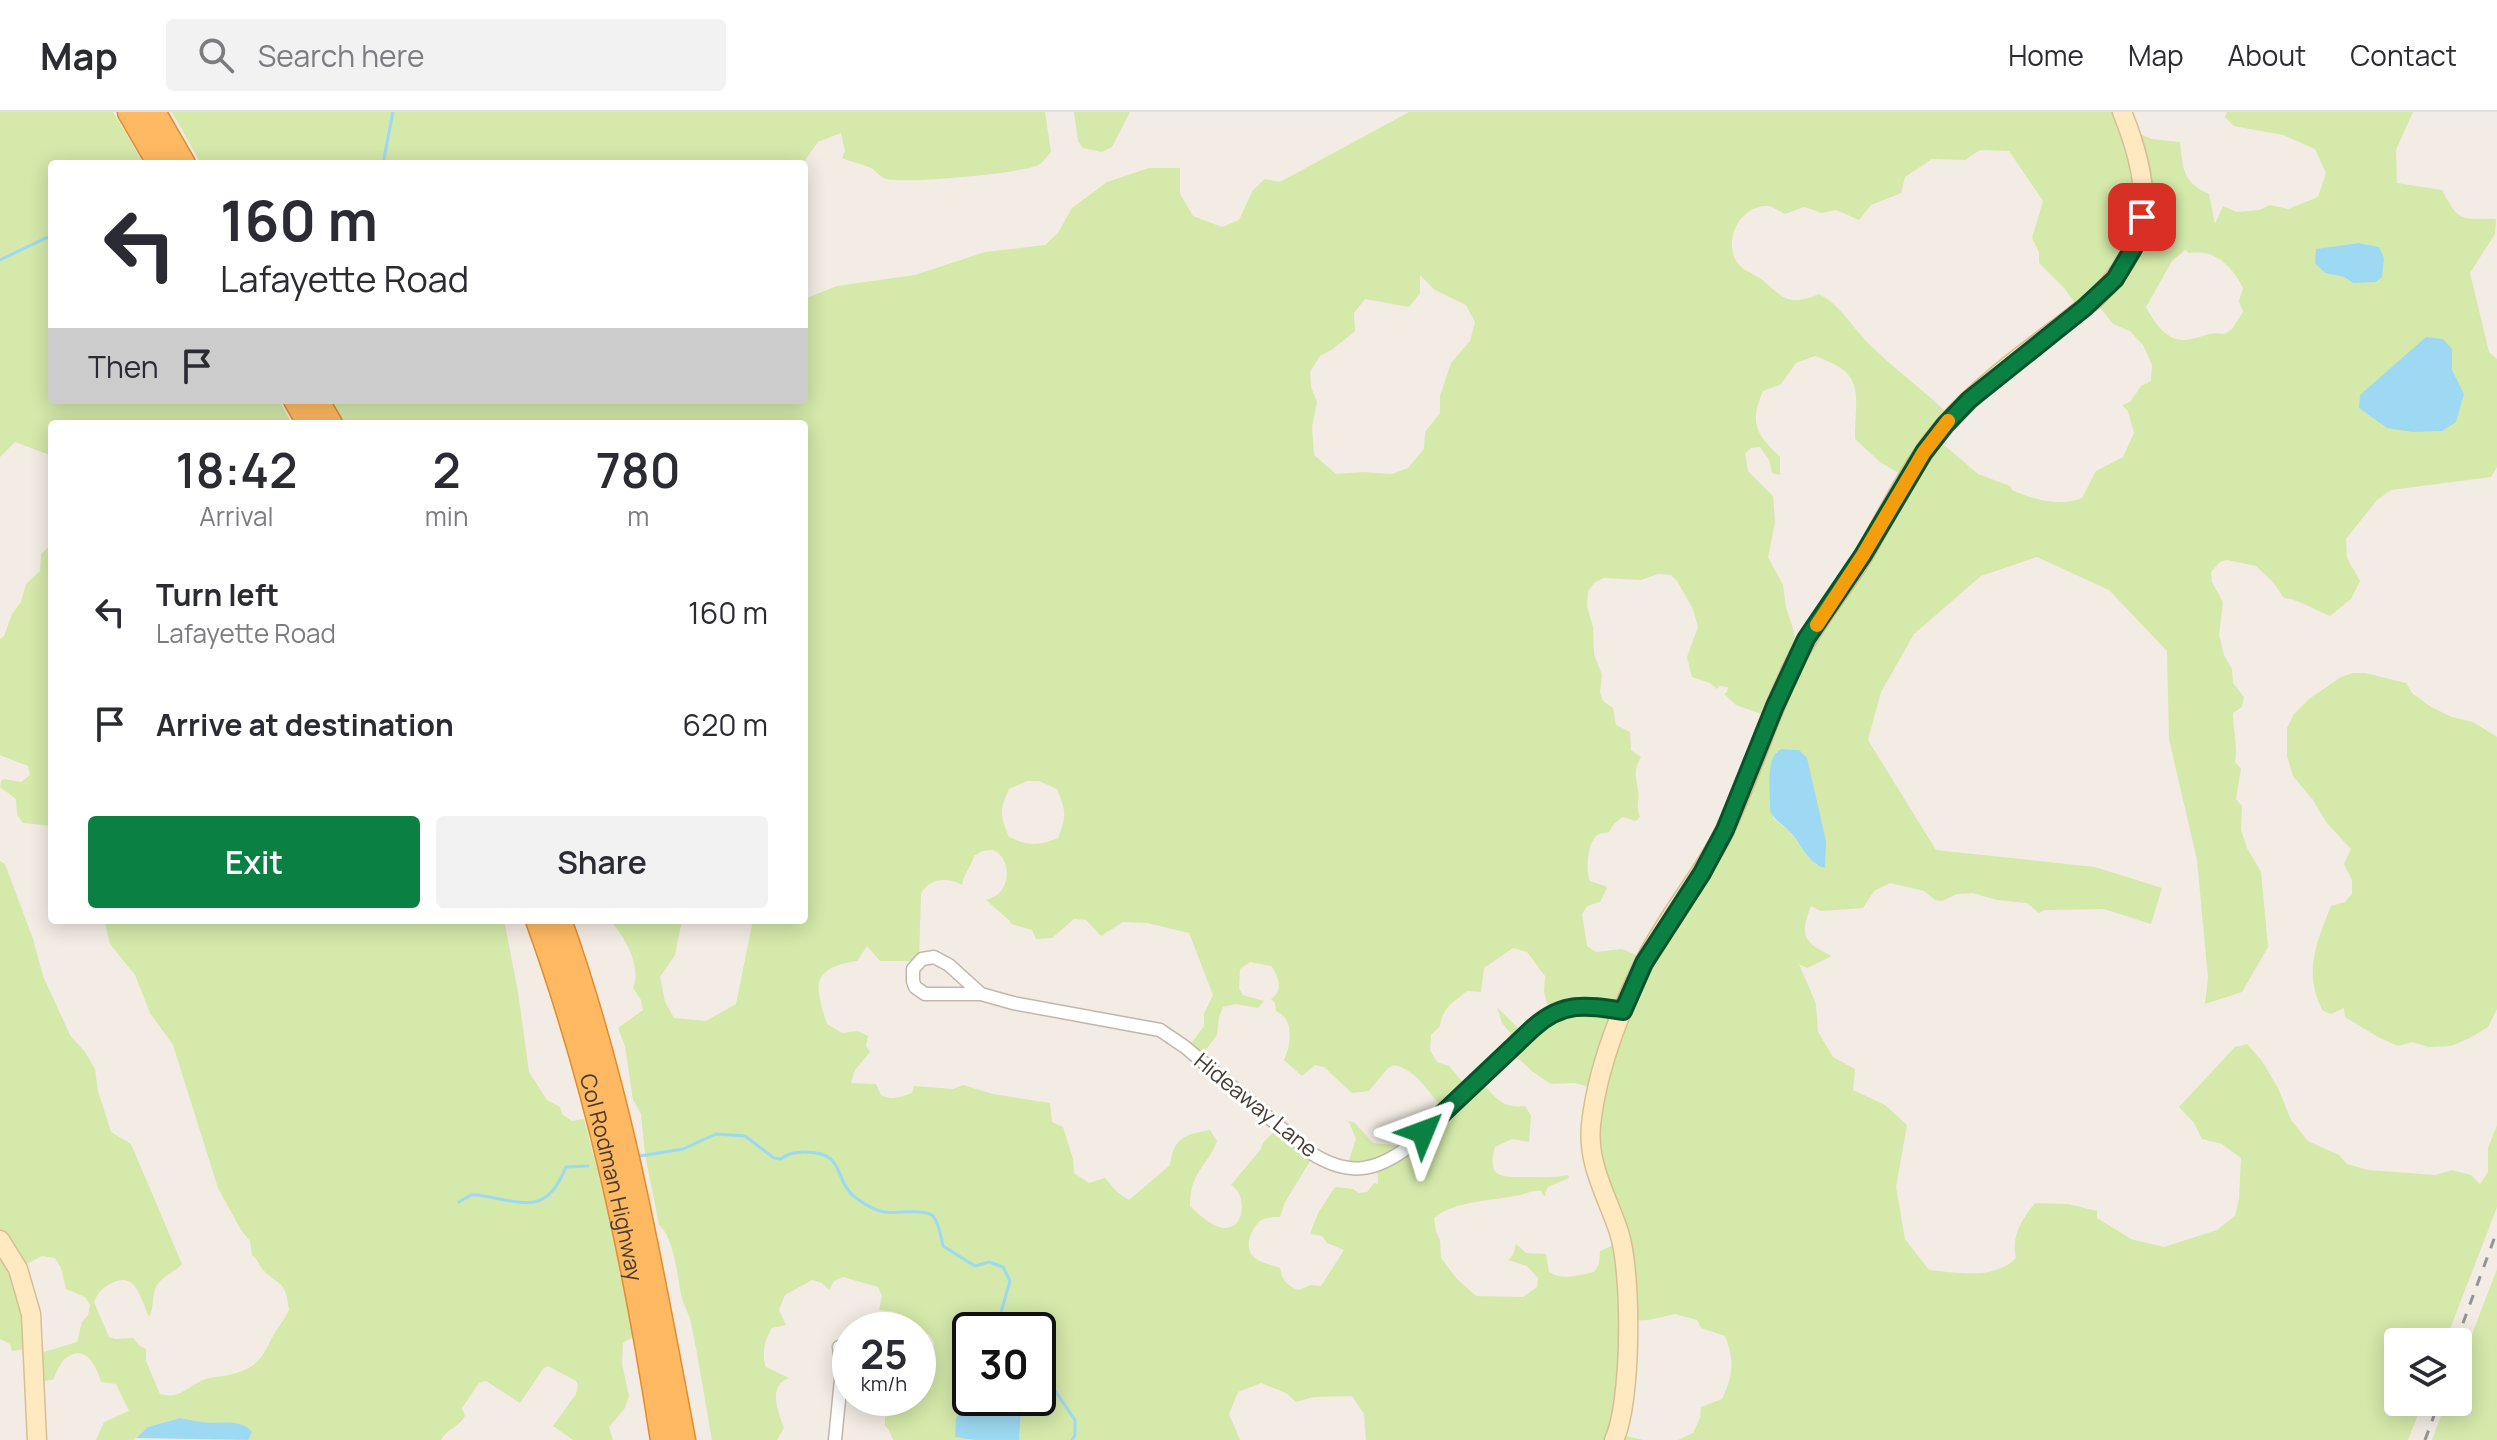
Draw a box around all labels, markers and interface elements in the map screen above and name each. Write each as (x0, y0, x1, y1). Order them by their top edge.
search box (166, 19, 726, 91)
text: Map (40, 29, 118, 81)
icon: search (194, 33, 238, 77)
text: Search here (258, 35, 425, 76)
text: Home (2008, 36, 2084, 74)
text: Map (2128, 36, 2184, 74)
text: About (2228, 36, 2306, 74)
text: Contact (2350, 36, 2457, 74)
text: 160 m (220, 181, 378, 258)
pin (2108, 183, 2176, 251)
icon: left (88, 192, 192, 296)
icon: arrive (2120, 195, 2164, 239)
text: Lafayette Road (220, 254, 469, 303)
icon: arrive (175, 344, 219, 388)
text: Then (88, 346, 159, 387)
text: 18:42 (175, 437, 297, 502)
text: 2 (432, 437, 461, 502)
text: 780 (596, 437, 681, 502)
text: Arrival (199, 498, 274, 534)
text: min (425, 498, 468, 534)
text: m (627, 498, 649, 534)
text: Turn left (156, 574, 279, 615)
icon: left (88, 590, 132, 634)
text: 160 m (688, 592, 768, 633)
text: Lafayette Road (156, 615, 336, 651)
icon: arrive (88, 702, 132, 746)
text: Arrive at destination (156, 704, 454, 745)
text: 620 m (683, 704, 768, 745)
button: Exit (88, 816, 420, 908)
button: Share (436, 816, 768, 908)
street label: Hideaway Lane (1188, 1046, 1324, 1164)
street label: Col Rodman Highway (573, 1070, 650, 1284)
position arrow (1381, 1090, 1465, 1174)
speed limit sign: 30 (952, 1312, 1056, 1416)
text: 25 (860, 1326, 908, 1381)
map controls (2384, 1328, 2472, 1416)
button: layers (2384, 1328, 2472, 1416)
text: km/h (861, 1370, 907, 1397)

